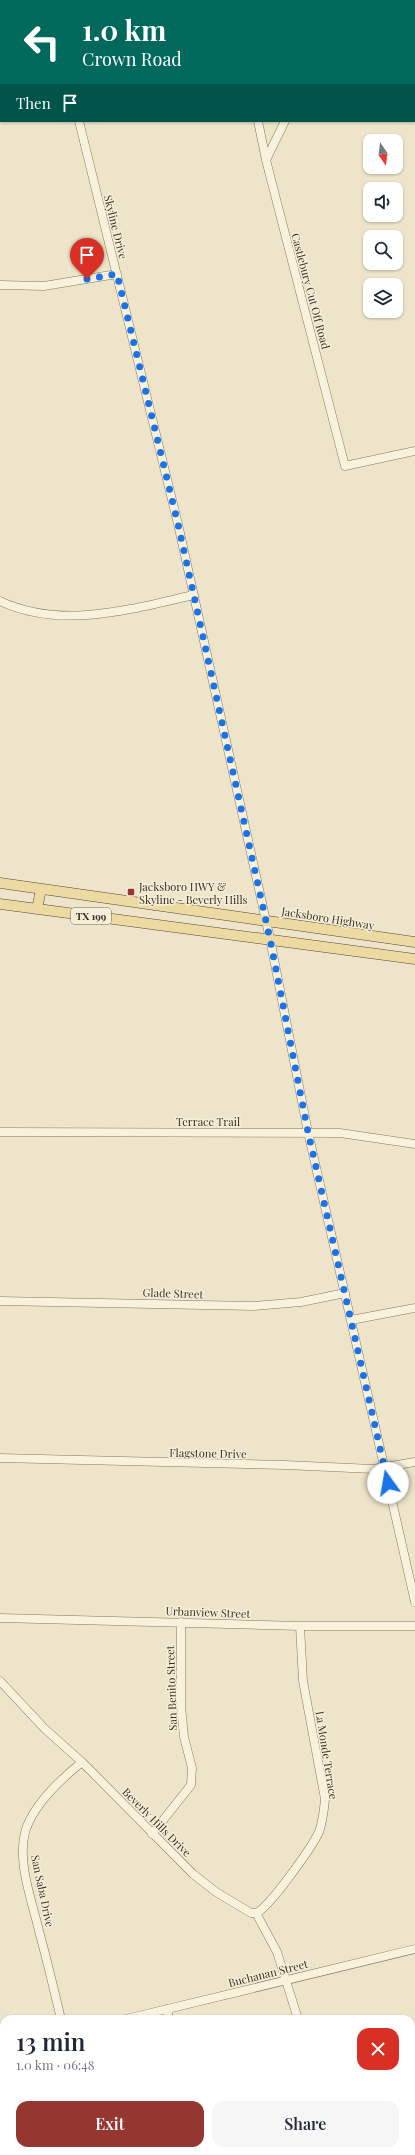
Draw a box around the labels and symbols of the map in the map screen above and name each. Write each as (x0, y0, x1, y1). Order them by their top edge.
north arrow (363, 134, 403, 174)
street label: Skyline Drive (101, 193, 131, 261)
street label: Castlebury Cut Off Road (288, 231, 334, 351)
pin (70, 238, 104, 279)
place label: Jacksboro HWY & Skyline - Beverly Hills (138, 879, 248, 907)
marker: Jacksboro HWY & Skyline - Beverly Hills (126, 887, 136, 897)
street label: Jacksboro Highway (279, 903, 376, 933)
road number: TX 199 (71, 908, 111, 924)
street label: Terrace Trail (176, 1114, 240, 1129)
street label: Glade Street (142, 1284, 204, 1302)
street label: Flagstone Drive (169, 1445, 247, 1461)
position arrow (367, 1462, 409, 1504)
street label: Urbanview Street (165, 1603, 251, 1621)
street label: San Benito Street (162, 1645, 180, 1731)
street label: La Monde Terrace (313, 1710, 341, 1801)
street label: Beverly Hills Drive (119, 1784, 195, 1860)
street label: San Saba Drive (28, 1854, 58, 1929)
street label: Buchanan Street (227, 1956, 309, 1990)

